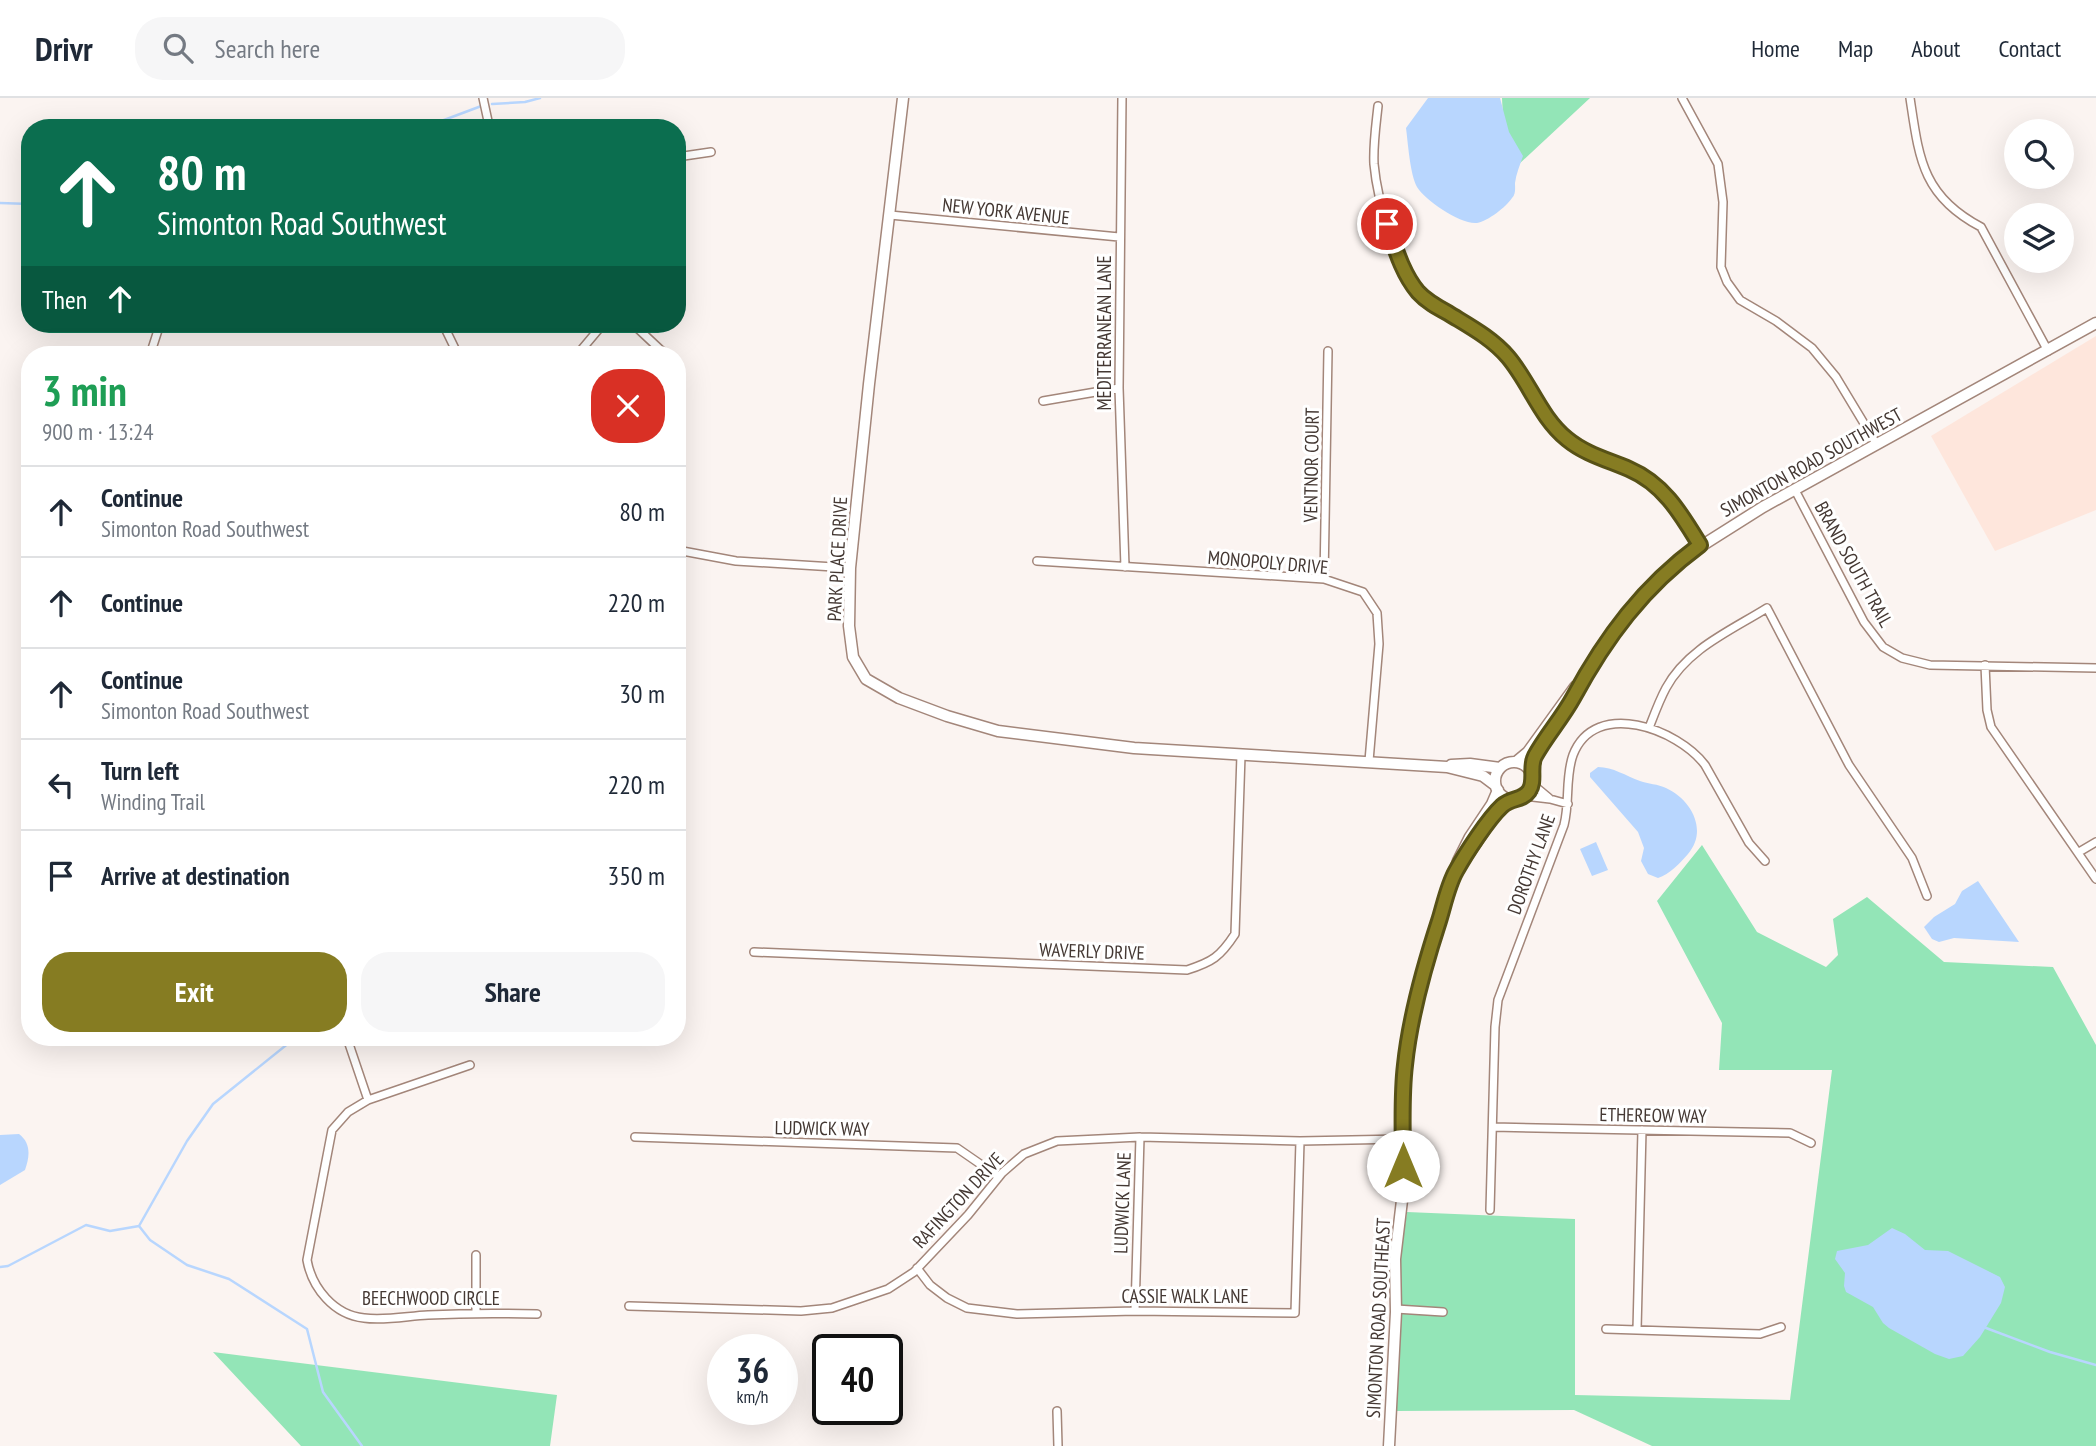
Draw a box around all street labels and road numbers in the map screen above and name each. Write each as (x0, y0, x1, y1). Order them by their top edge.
street label: NEW YORK AVENUE (941, 192, 1071, 230)
street label: MEDITERRANEAN LANE (1092, 255, 1116, 411)
street label: SIMONTON ROAD SOUTHWEST (1716, 402, 1907, 522)
street label: VENTNOR COURT (1298, 407, 1324, 524)
street label: PARK PLACE DRIVE (822, 496, 852, 622)
street label: BRAND SOUTH TRAIL (1810, 497, 1898, 631)
street label: MONOPOLY DRIVE (1207, 545, 1329, 579)
street label: DOROTHY LANE (1502, 811, 1560, 917)
street label: WAVERLY DRIVE (1039, 937, 1145, 965)
street label: ETHEREOW WAY (1599, 1102, 1707, 1128)
street label: LUDWICK WAY (774, 1115, 870, 1141)
street label: RAFINGTON DRIVE (907, 1147, 1009, 1253)
street label: LUDWICK LANE (1108, 1152, 1136, 1254)
street label: SIMONTON ROAD SOUTHEAST (1361, 1217, 1395, 1419)
street label: CASSIE WALK LANE (1121, 1284, 1249, 1308)
street label: BEECHWOOD CIRCLE (362, 1286, 500, 1310)

